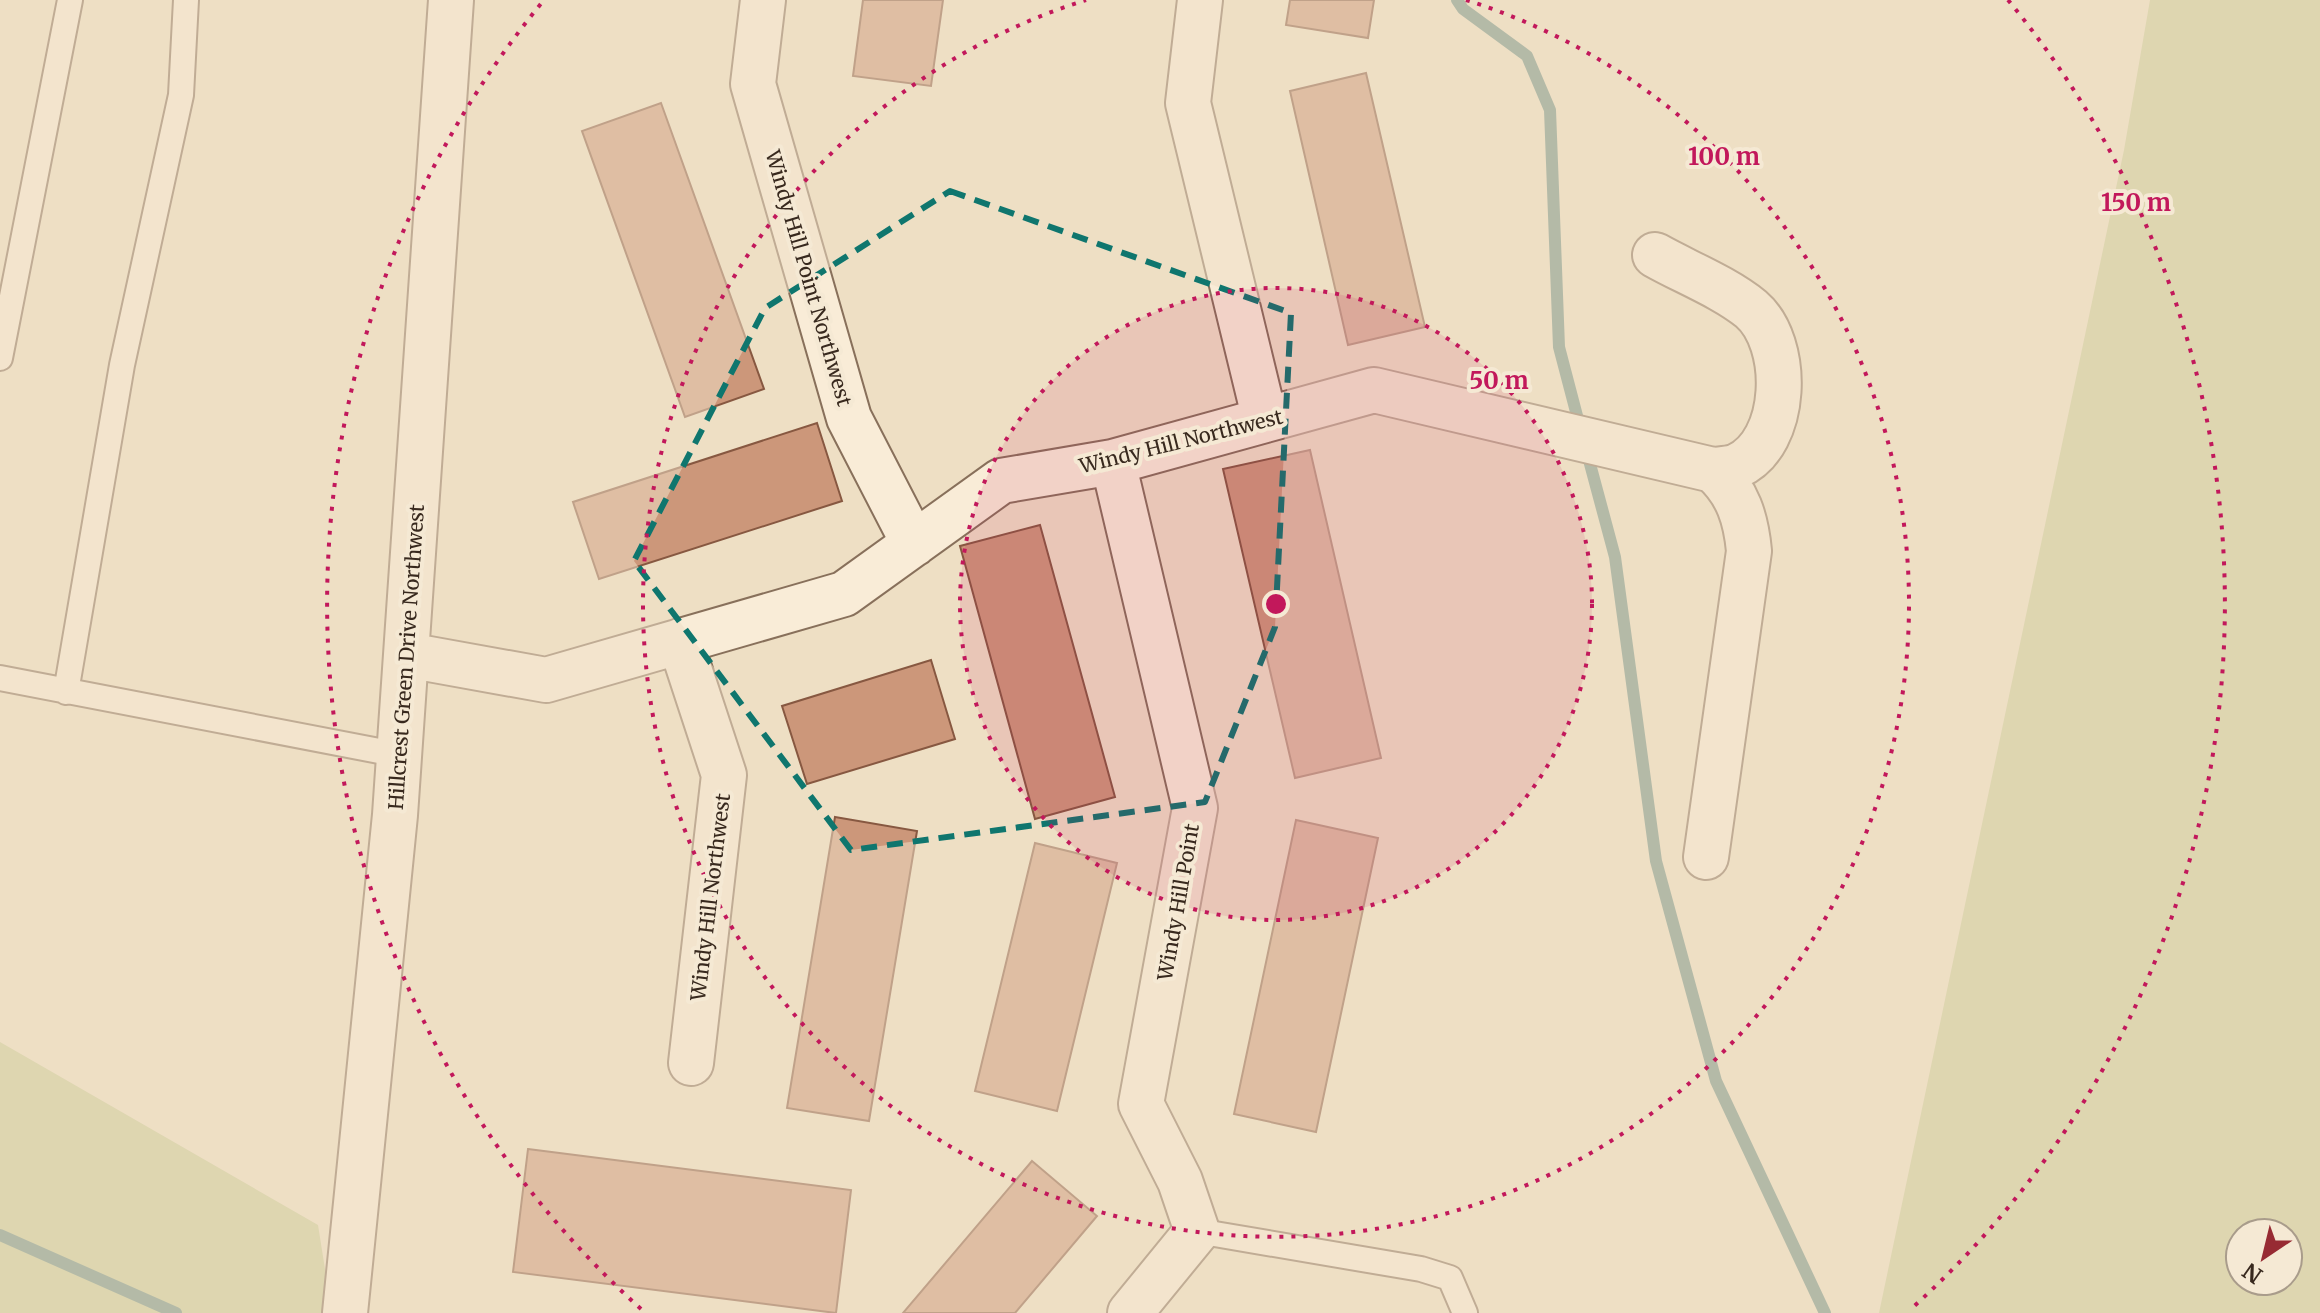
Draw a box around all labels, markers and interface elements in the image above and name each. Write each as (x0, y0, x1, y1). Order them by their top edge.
text: 100 m (1688, 141, 1760, 172)
street label: Windy Hill Point Northwest (760, 146, 858, 409)
text: 150 m (2101, 187, 2171, 218)
text: 50 m (1469, 365, 1529, 396)
street label: Windy Hill Northwest (1076, 404, 1286, 479)
street label: Hillcrest Green Drive Northwest (383, 503, 429, 811)
centre of rings (1262, 590, 1290, 618)
street label: Windy Hill Northwest (685, 792, 735, 1003)
street label: Windy Hill Point (1152, 821, 1204, 983)
north arrow (2224, 1217, 2304, 1297)
text: N (2237, 1257, 2268, 1290)

